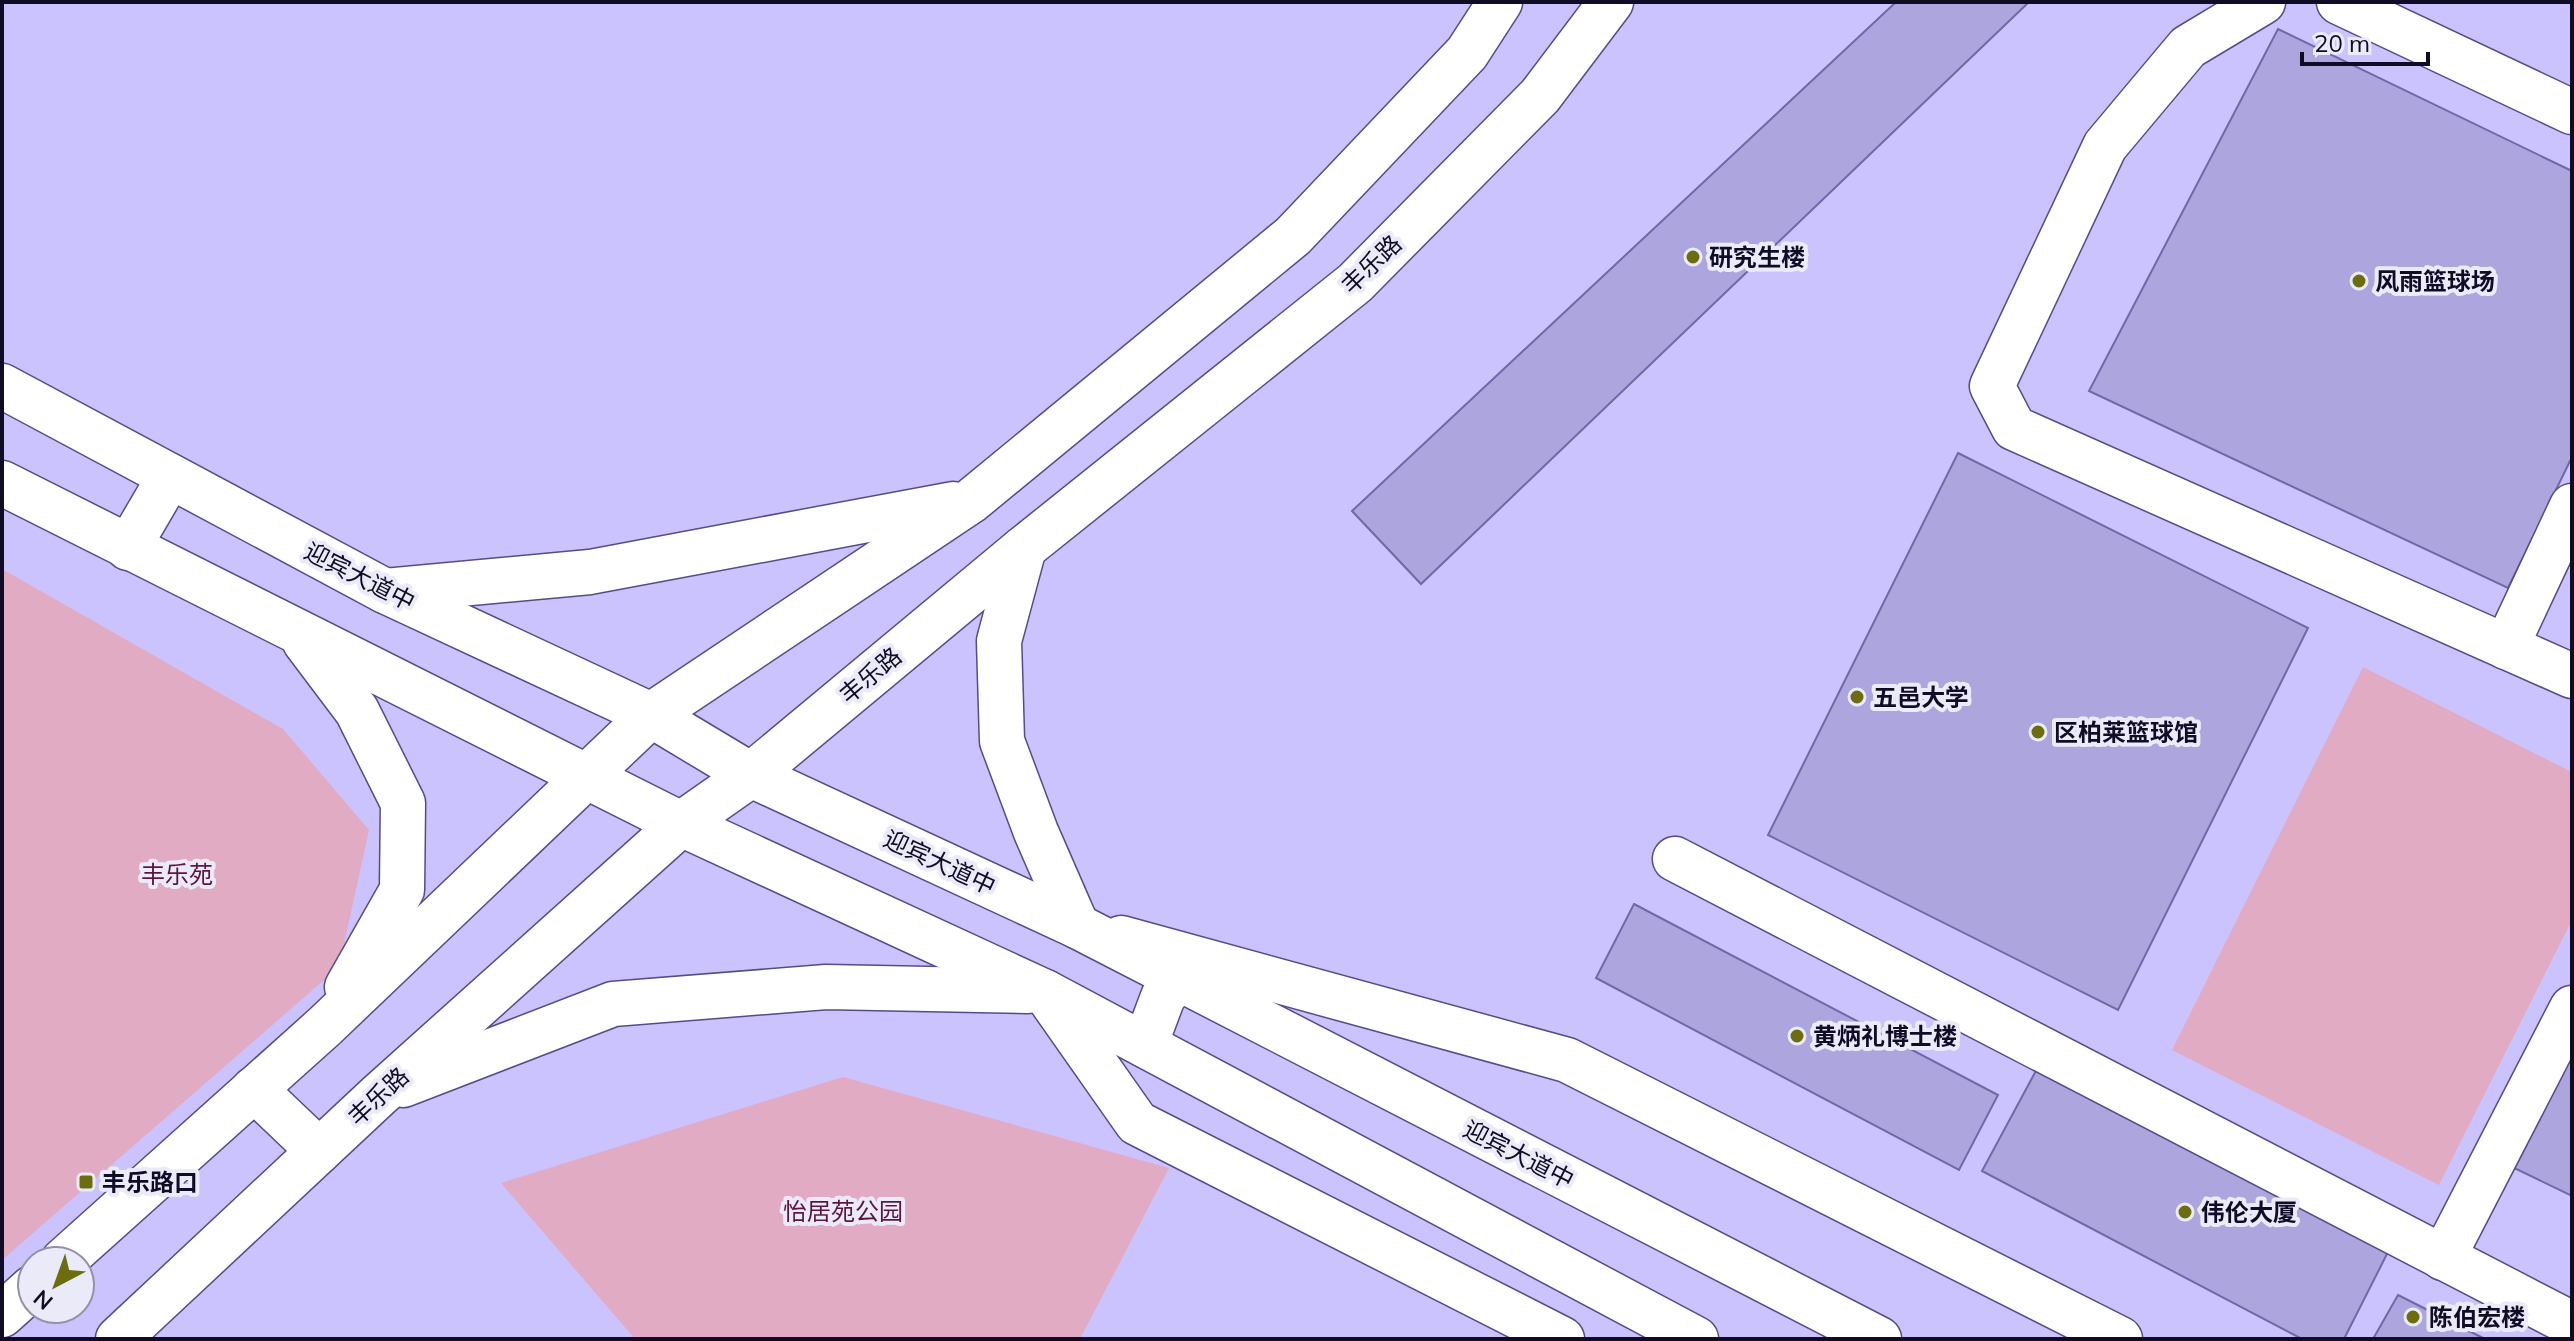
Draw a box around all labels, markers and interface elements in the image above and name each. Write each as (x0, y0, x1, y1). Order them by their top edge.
scale bar (2302, 16, 2428, 66)
text: 20 m (2314, 28, 2370, 58)
street label: 丰乐路 (1335, 228, 1407, 300)
place label: 研究生楼 (1709, 242, 1805, 272)
marker: 研究生楼 (1684, 248, 1702, 266)
place label: 风雨篮球场 (2375, 266, 2495, 296)
marker: 风雨篮球场 (2350, 272, 2368, 290)
street label: 迎宾大道中 (300, 535, 420, 617)
street label: 丰乐路 (833, 640, 907, 710)
place label: 五邑大学 (1873, 682, 1969, 712)
marker: 五邑大学 (1848, 688, 1866, 706)
place label: 区柏莱篮球馆 (2054, 717, 2198, 747)
marker: 区柏莱篮球馆 (2029, 723, 2047, 741)
street label: 迎宾大道中 (879, 823, 1001, 901)
park label: 丰乐苑 (141, 859, 213, 889)
place label: 黄炳礼博士楼 (1813, 1021, 1957, 1051)
marker: 黄炳礼博士楼 (1788, 1027, 1806, 1045)
street label: 丰乐路 (341, 1060, 415, 1132)
street label: 迎宾大道中 (1459, 1113, 1579, 1195)
place label: 丰乐路口 (102, 1167, 198, 1197)
marker: 丰乐路口 (77, 1173, 95, 1191)
park label: 怡居苑公园 (783, 1196, 903, 1226)
place label: 伟伦大厦 (2201, 1197, 2297, 1227)
marker: 伟伦大厦 (2176, 1203, 2194, 1221)
north arrow (16, 1245, 96, 1325)
text: N (27, 1284, 58, 1316)
place label: 陈伯宏楼 (2429, 1302, 2525, 1332)
marker: 陈伯宏楼 (2404, 1308, 2422, 1326)

